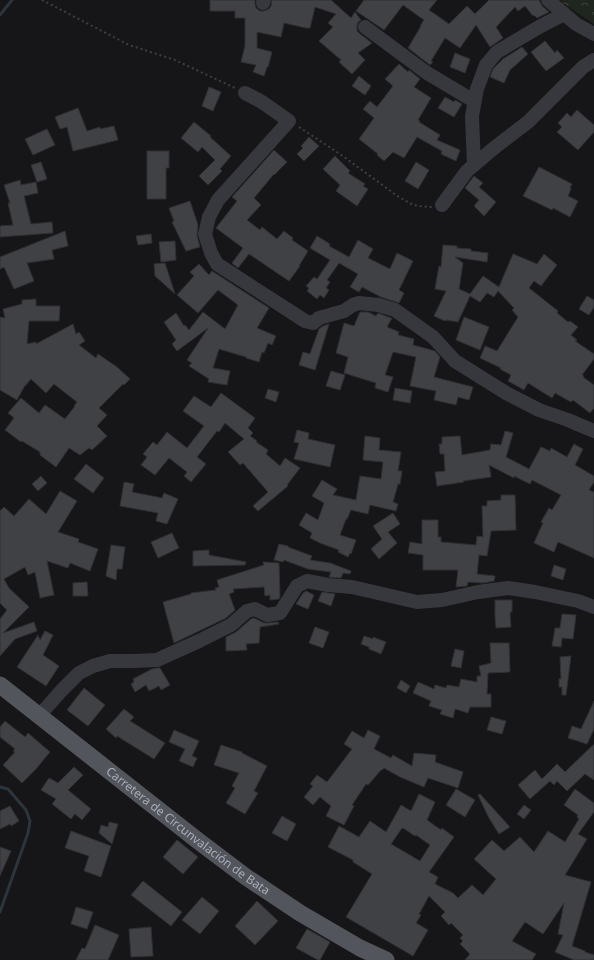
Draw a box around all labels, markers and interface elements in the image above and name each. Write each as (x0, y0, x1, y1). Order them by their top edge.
street label: Carretera de Circunvalación de Bata (103, 763, 273, 899)

